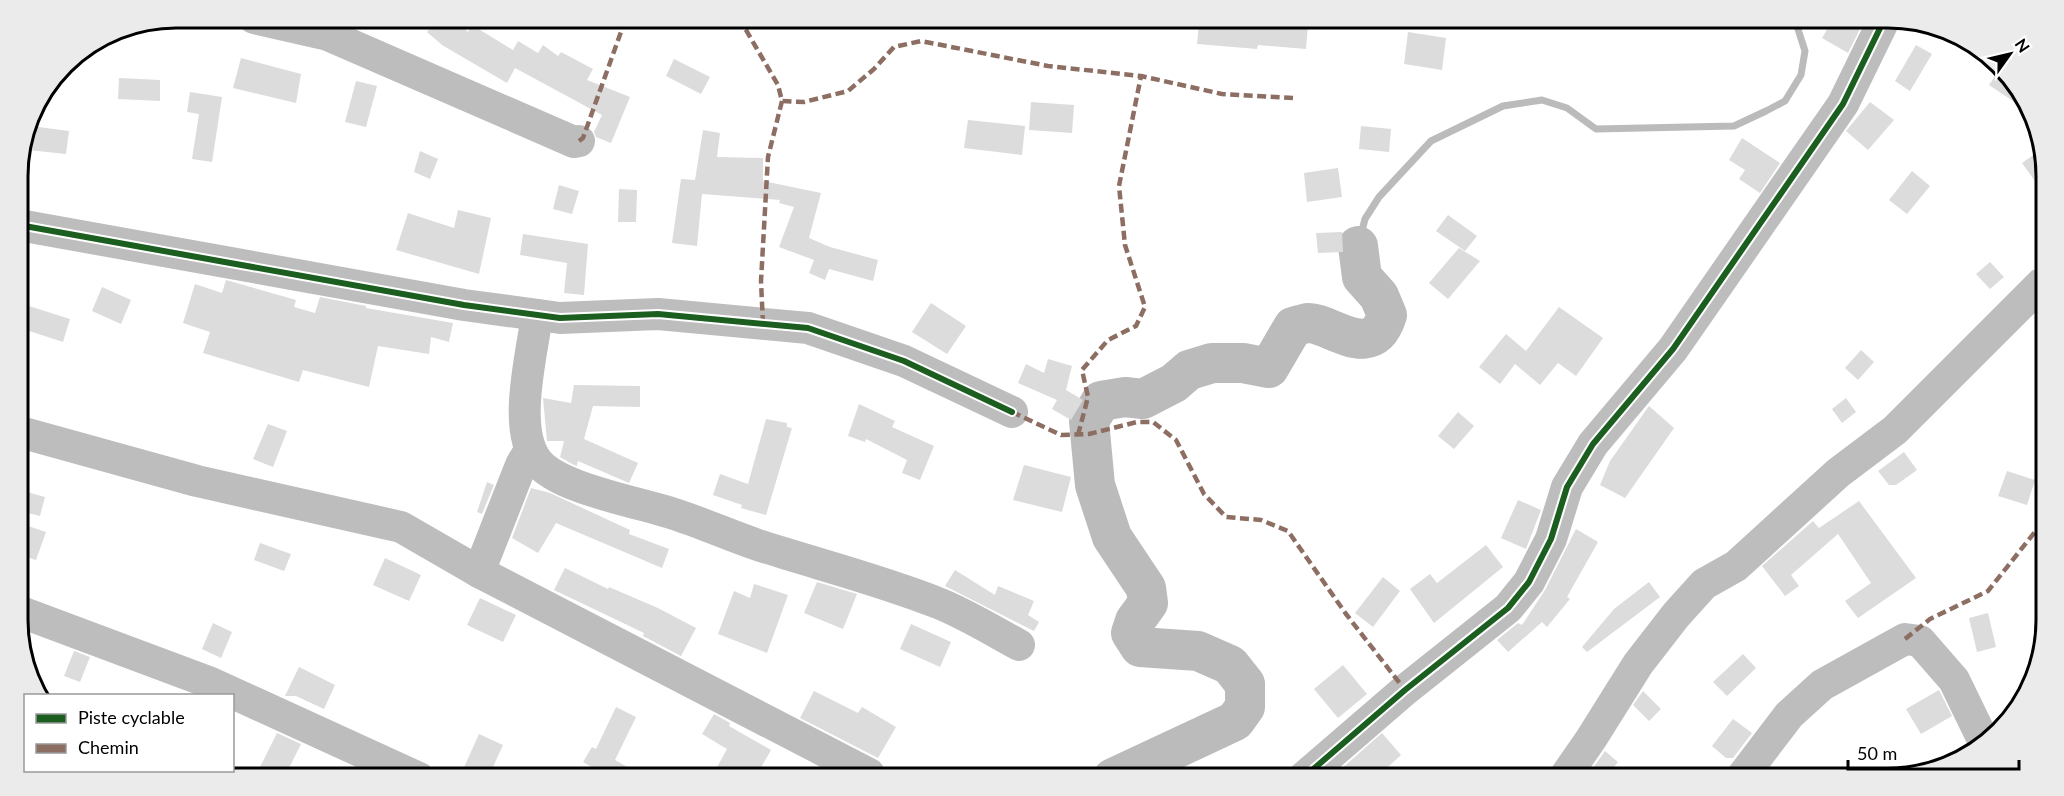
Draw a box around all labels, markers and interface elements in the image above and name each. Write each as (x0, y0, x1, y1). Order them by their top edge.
north arrow (1980, 24, 2040, 84)
text: N (2012, 35, 2034, 56)
legend (24, 694, 234, 772)
text: Piste cyclable (78, 706, 185, 728)
scale bar (1848, 733, 2019, 771)
text: Chemin (78, 736, 139, 758)
text: 50 m (1857, 742, 1897, 764)

